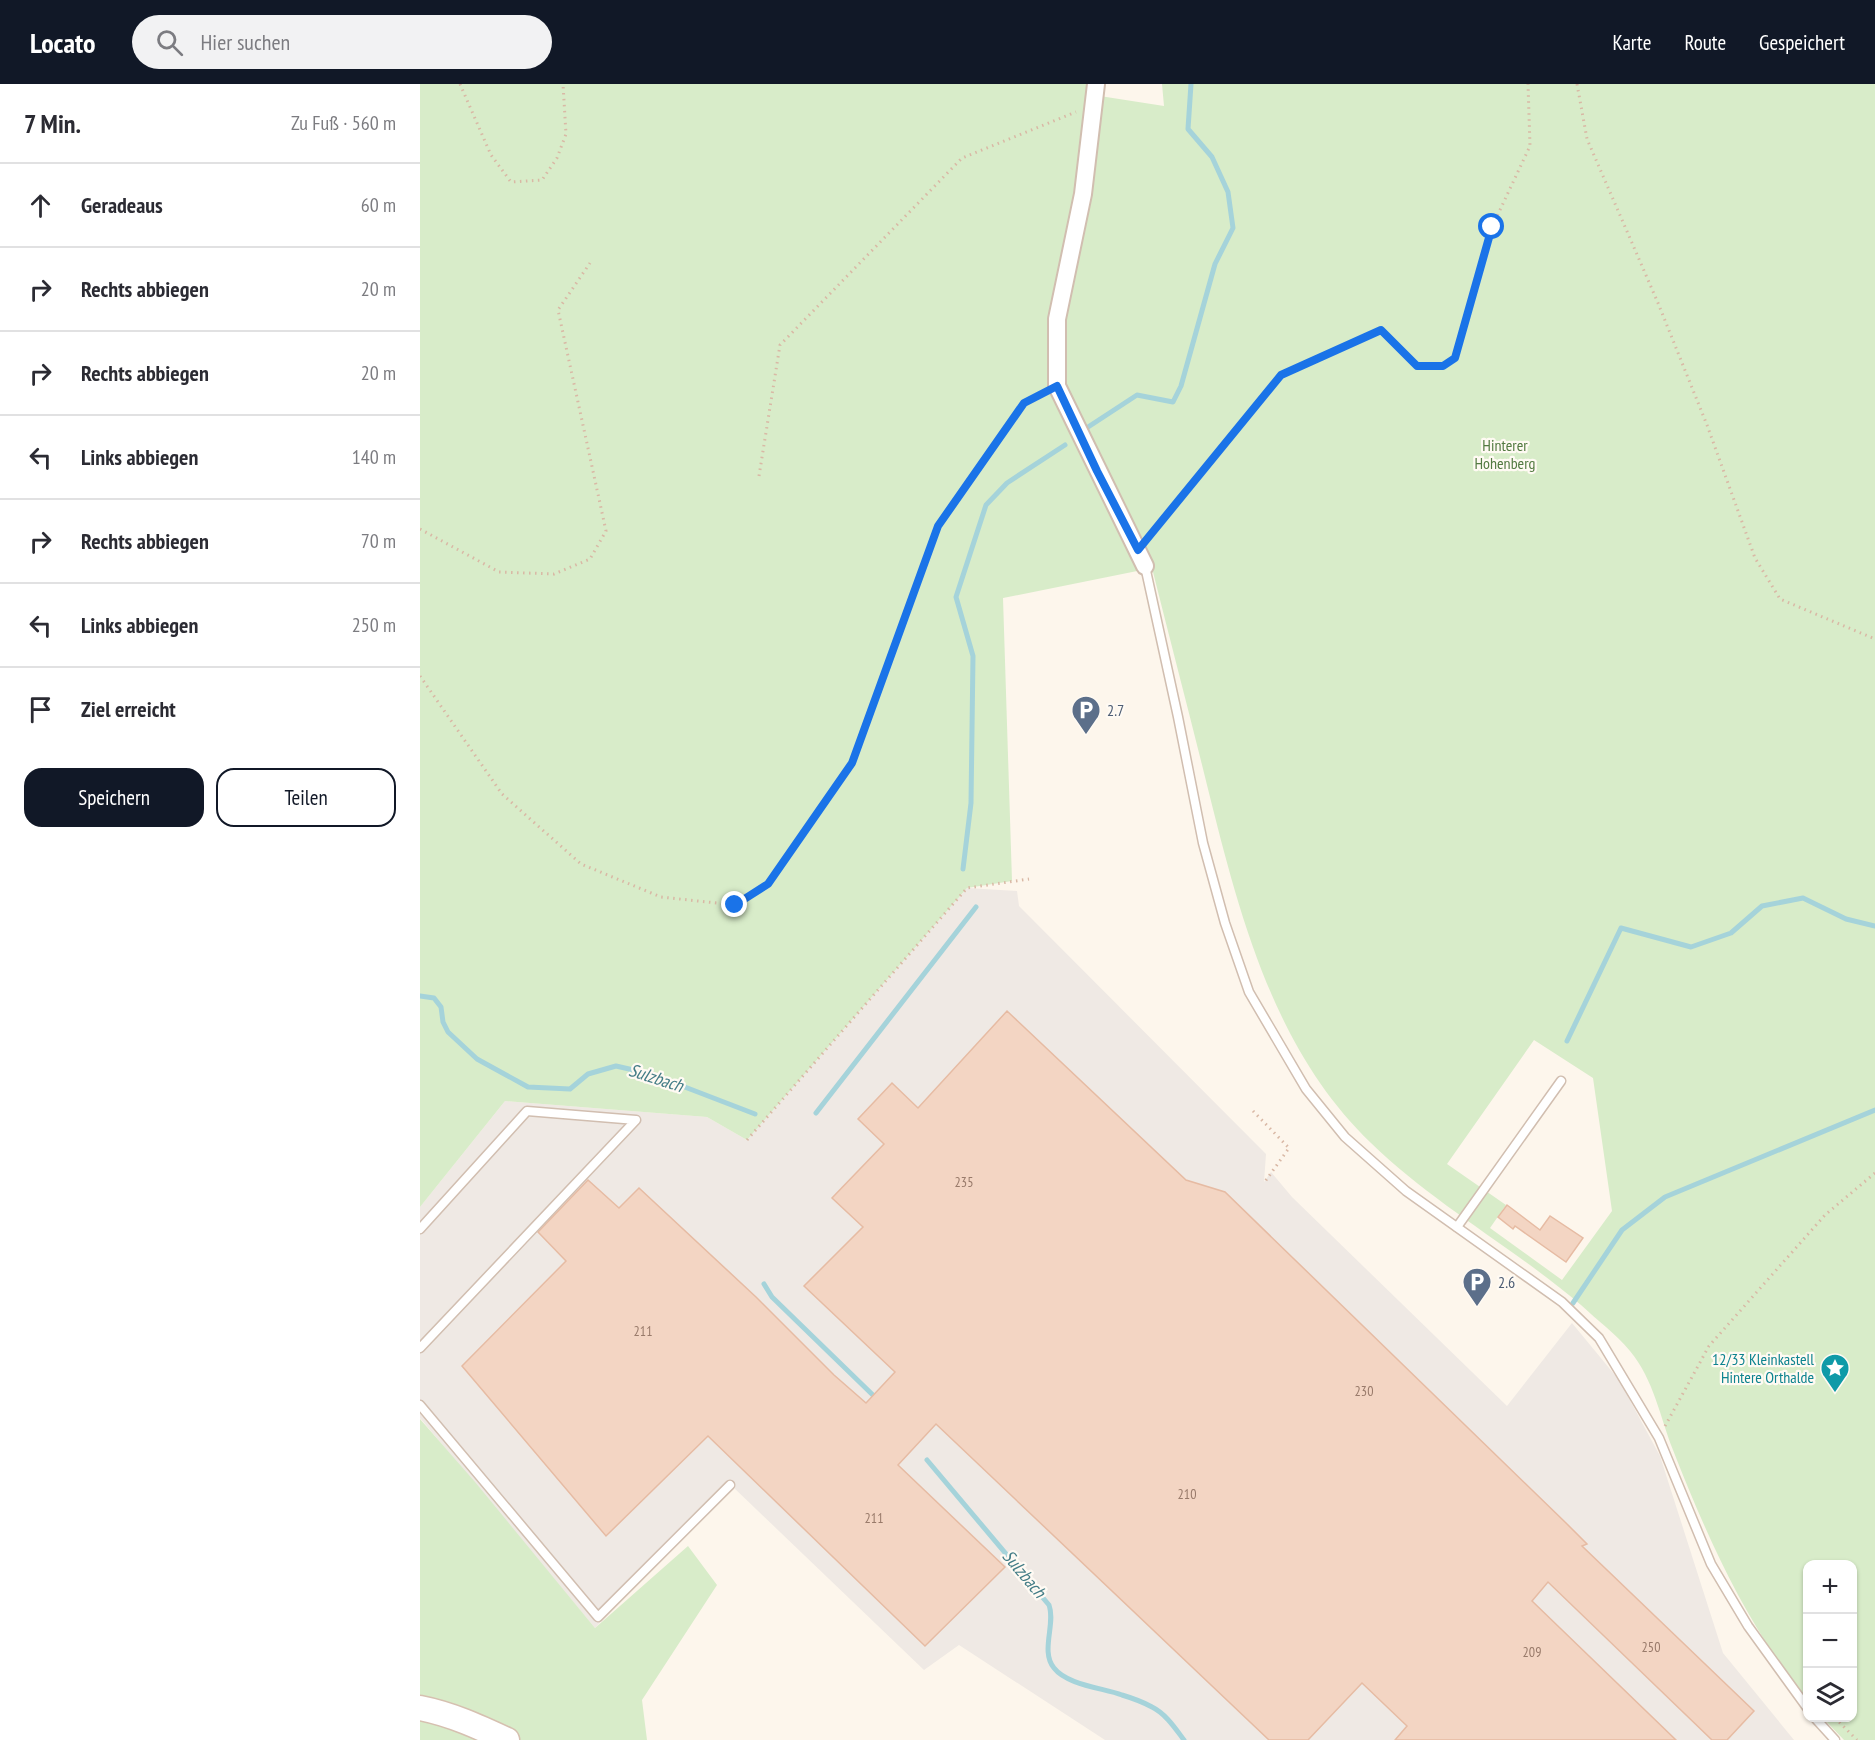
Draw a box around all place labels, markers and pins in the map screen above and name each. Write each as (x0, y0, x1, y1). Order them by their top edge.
parking icon: 2.7 (1070, 694, 1102, 736)
place label: 2.7 (1107, 700, 1124, 720)
parking icon: 2.6 (1461, 1266, 1493, 1308)
place label: 2.6 (1498, 1272, 1515, 1292)
place label: 12/33 Kleinkastell Hintere Orthalde (1712, 1349, 1814, 1387)
place icon: 12/33 Kleinkastell Hintere Orthalde (1819, 1352, 1851, 1394)

